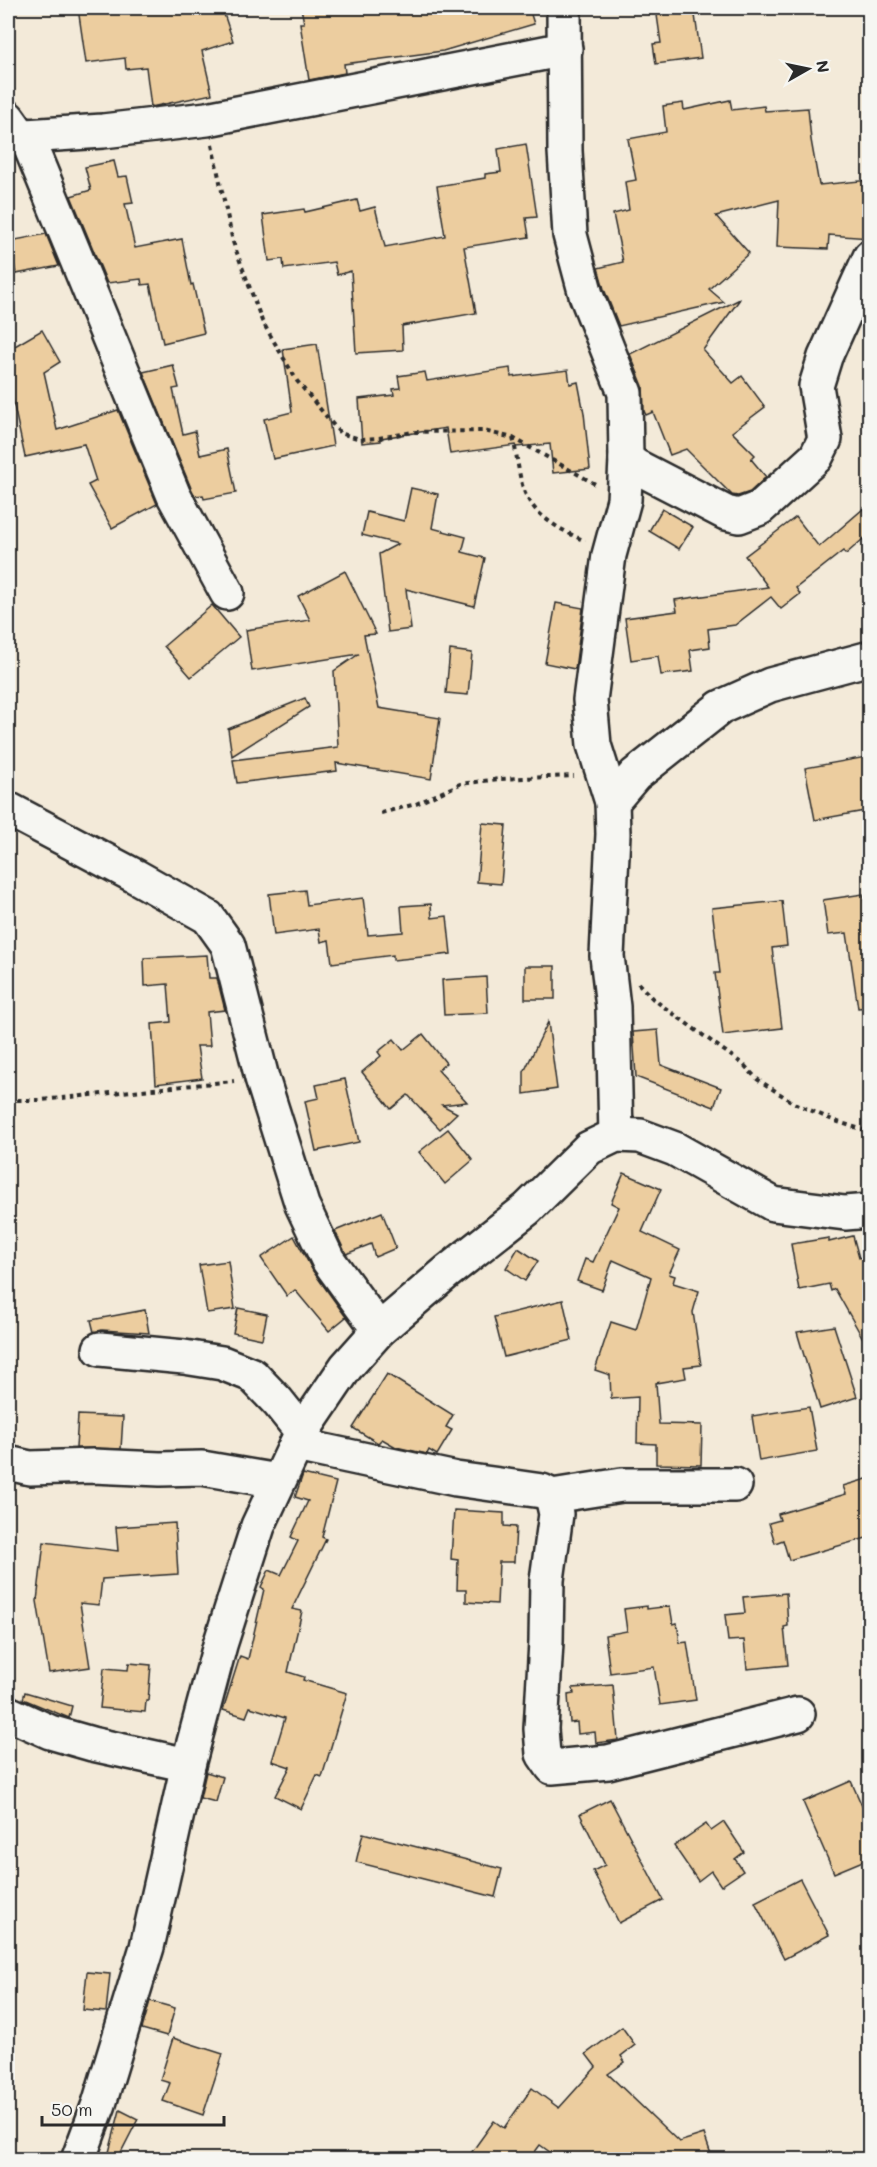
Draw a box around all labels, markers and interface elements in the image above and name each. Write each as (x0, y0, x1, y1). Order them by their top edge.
north arrow (778, 39, 838, 99)
text: N (812, 59, 835, 74)
scale bar (42, 2089, 224, 2127)
text: 50 m (51, 2097, 93, 2121)

